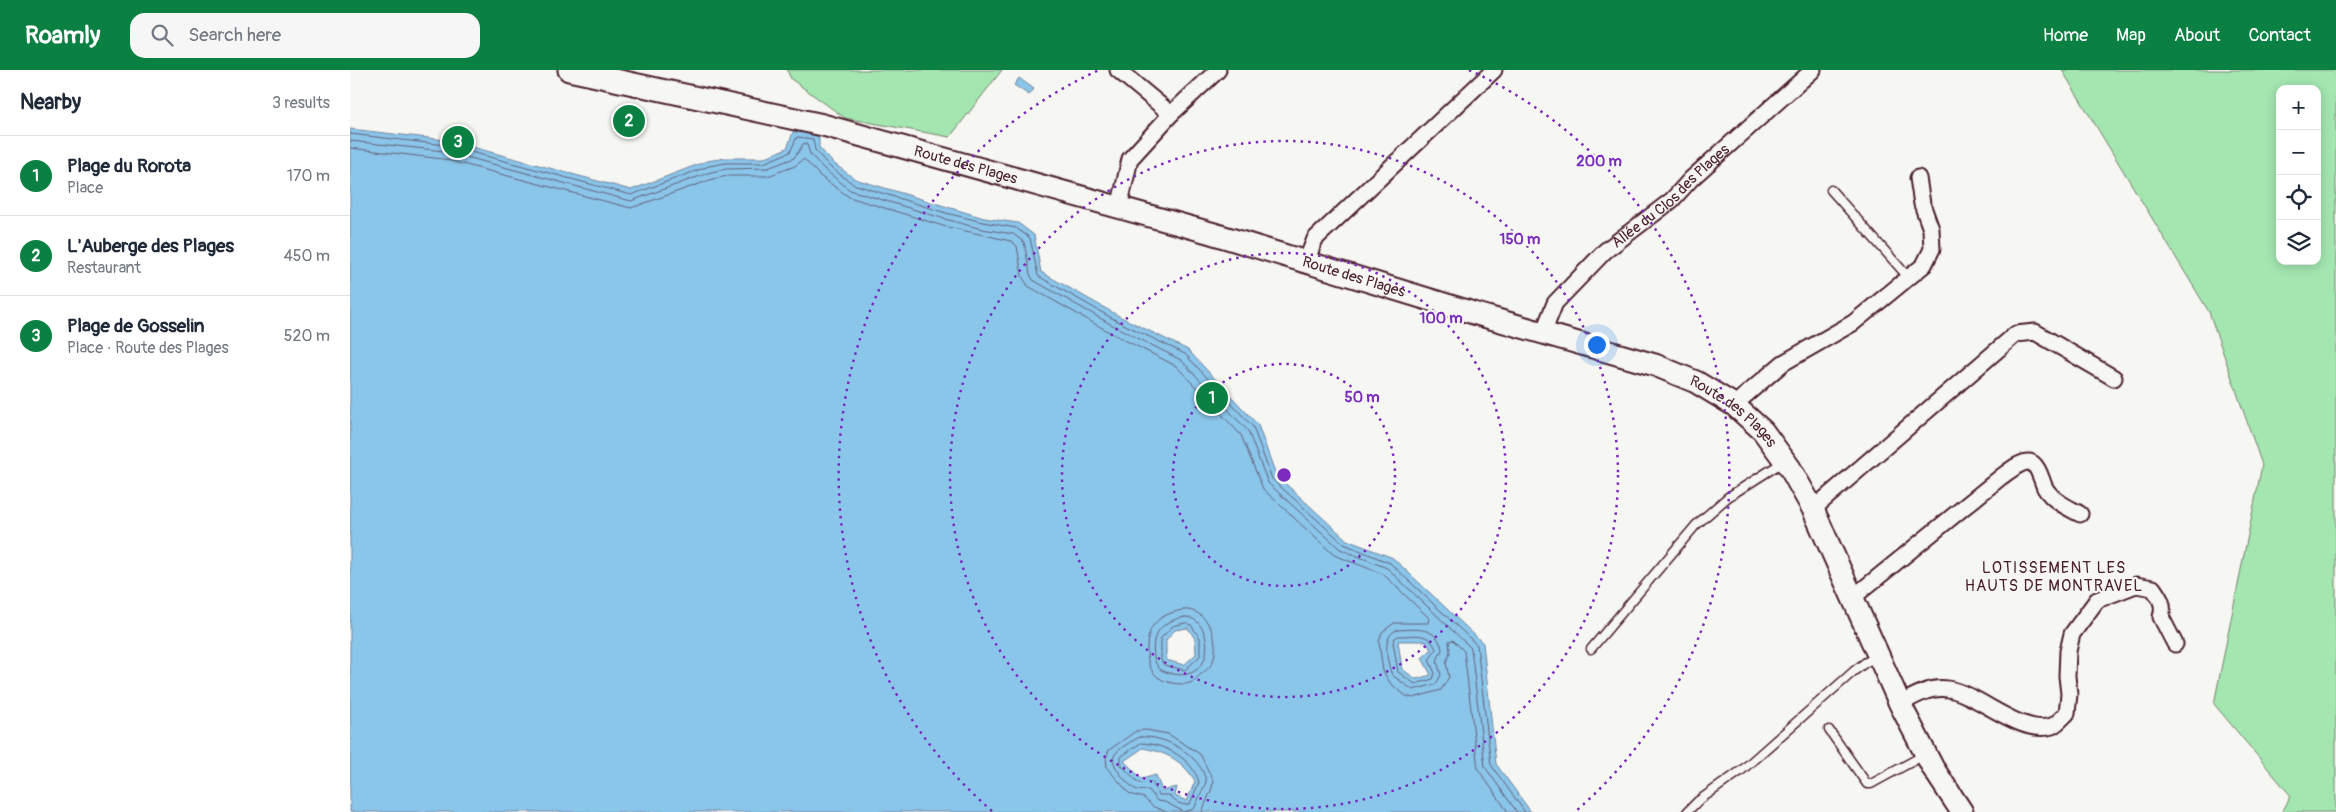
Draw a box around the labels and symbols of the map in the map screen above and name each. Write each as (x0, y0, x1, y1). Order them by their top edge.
pin: 2 (613, 102, 645, 140)
pin: 3 (442, 123, 474, 161)
street label: Allée du Clos des Plages (1608, 140, 1733, 252)
street label: Route des Plages (912, 141, 1020, 188)
text: 200 m (1576, 152, 1622, 171)
text: 150 m (1500, 230, 1540, 249)
street label: Route des Plages (1300, 252, 1408, 301)
text: 100 m (1420, 309, 1462, 328)
your location (1584, 332, 1610, 358)
street label: Route des Plages (1687, 371, 1781, 451)
pin: 1 (1196, 379, 1228, 417)
text: 50 m (1345, 388, 1379, 407)
centre of rings (1275, 466, 1293, 484)
district label: LOTISSEMENT LES HAUTS DE MONTRAVEL (1965, 558, 2143, 596)

